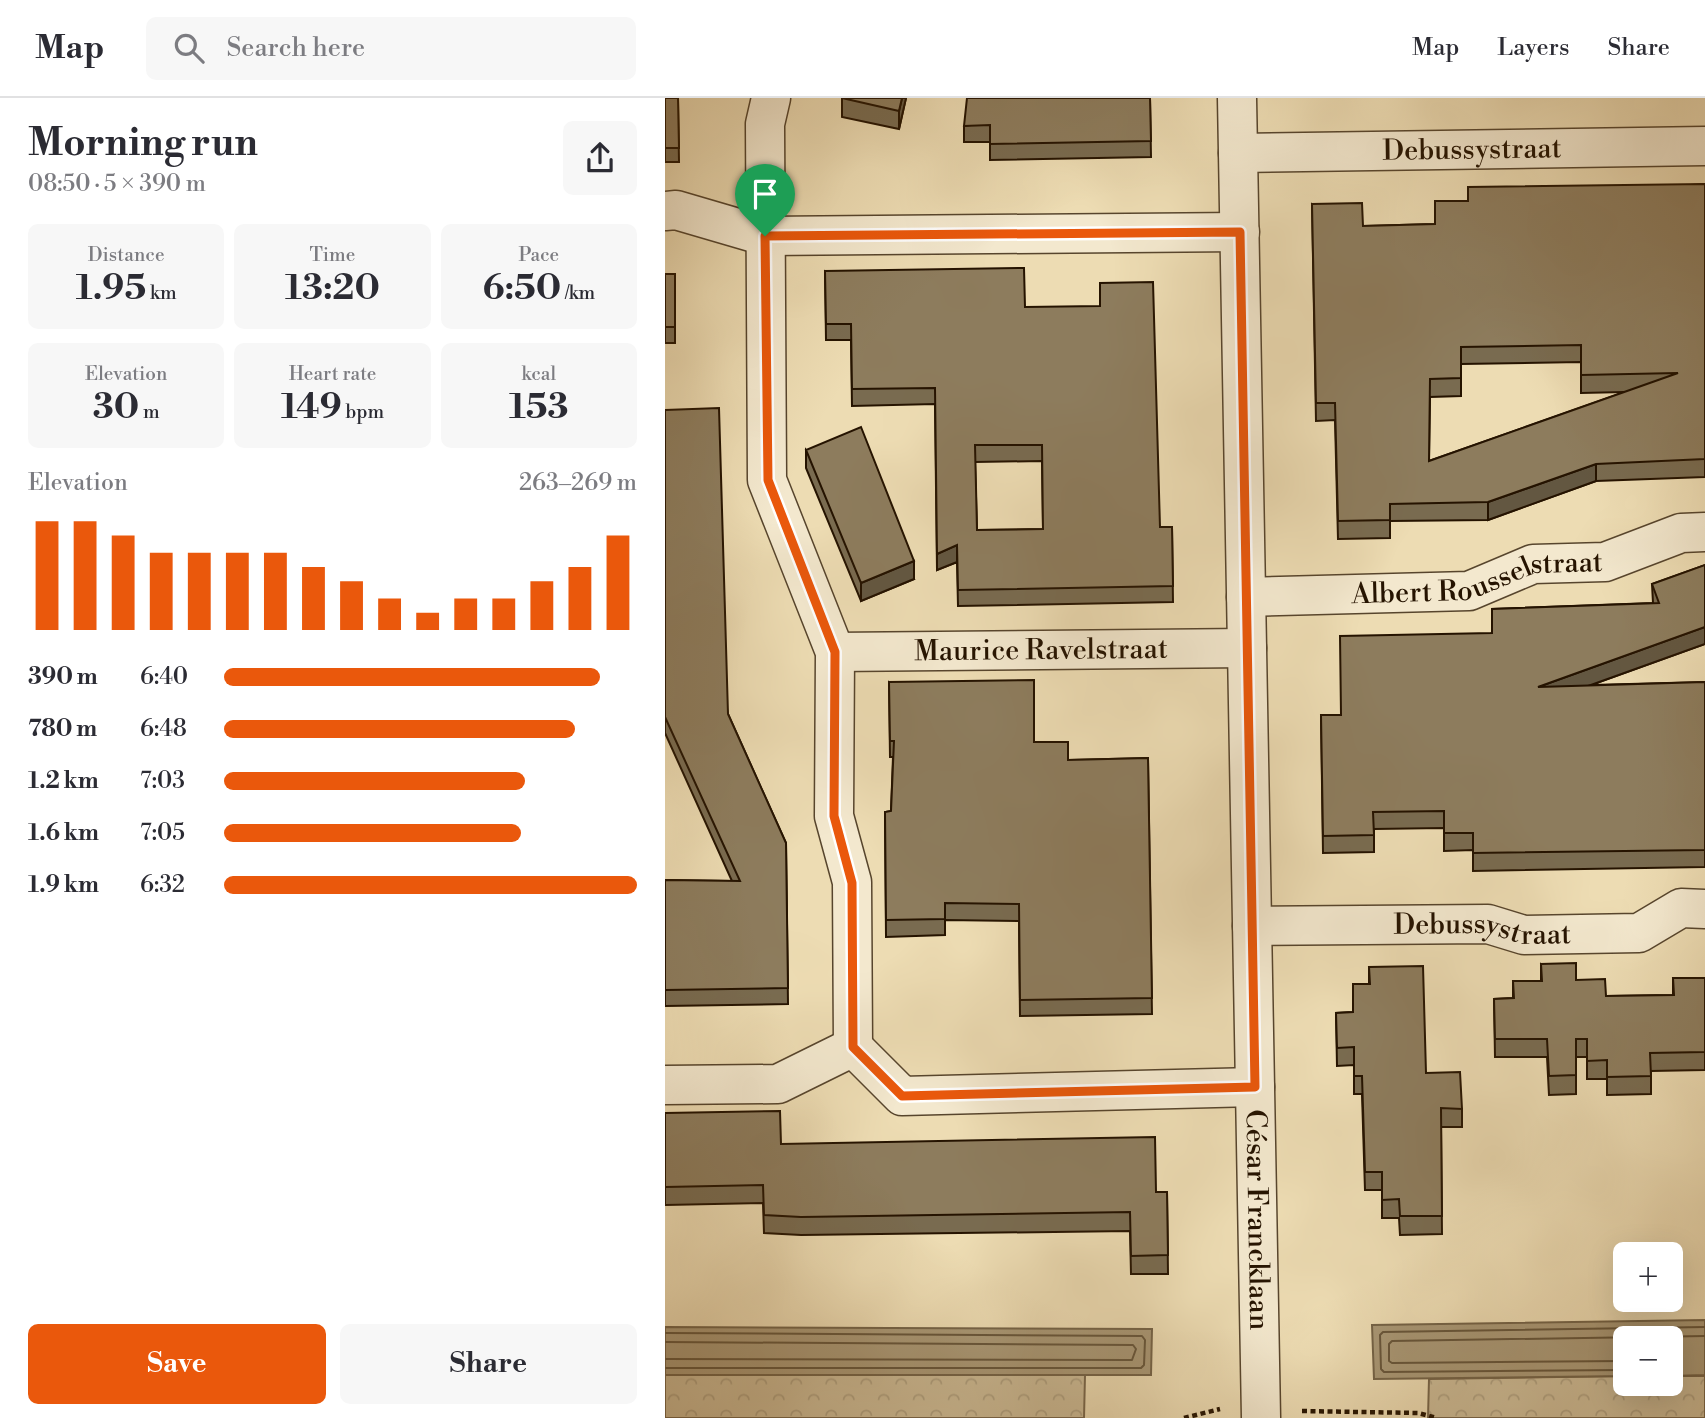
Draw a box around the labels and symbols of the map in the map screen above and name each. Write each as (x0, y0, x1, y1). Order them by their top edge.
street label: Debussystraat (1382, 131, 1562, 168)
pin (735, 164, 795, 236)
street label: Albert Rousselstraat (1350, 545, 1603, 612)
street label: Maurice Ravelstraat (914, 631, 1168, 669)
street label: Debussystraat (1393, 906, 1571, 953)
street label: César Francklaan (1238, 1109, 1277, 1331)

